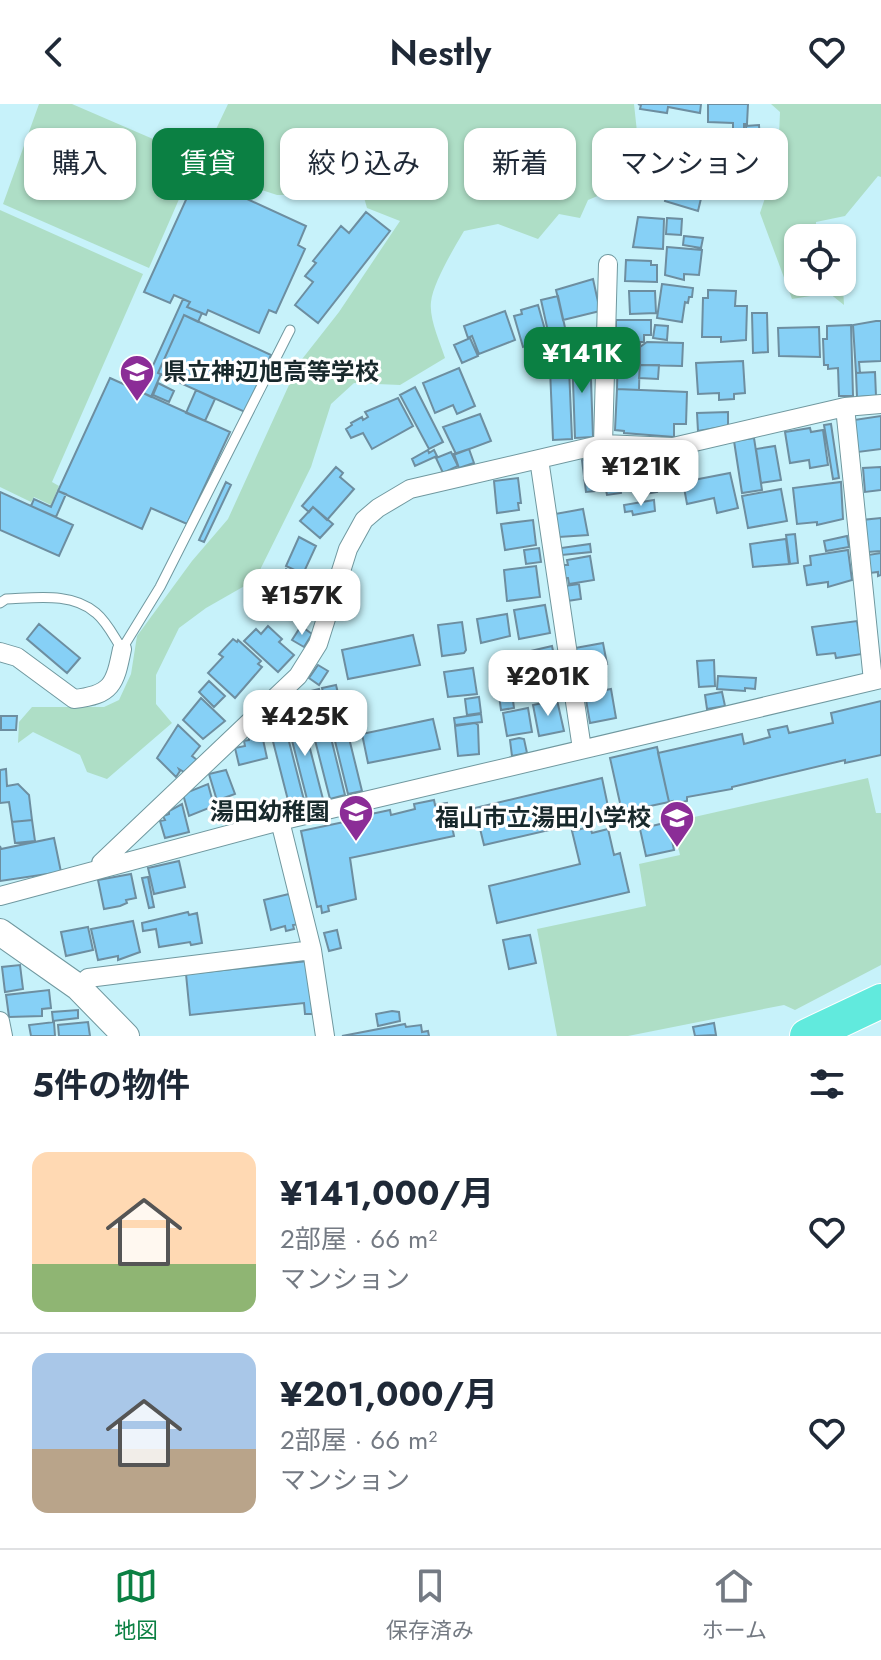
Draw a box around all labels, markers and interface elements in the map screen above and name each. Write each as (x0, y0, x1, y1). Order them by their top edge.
text: Nestly (390, 26, 491, 78)
icon: back (32, 30, 76, 74)
icon: heart (805, 30, 849, 74)
chip: 購入 (24, 128, 136, 200)
chip: 賃貸 (152, 128, 264, 200)
chip: 絞り込み (280, 128, 448, 200)
chip: 新着 (464, 128, 576, 200)
chip: マンション (592, 128, 788, 200)
map controls (784, 224, 856, 296)
button: locate (784, 224, 856, 296)
pin: ¥141K (526, 327, 638, 395)
text: ¥141K (542, 334, 622, 372)
school or university icon: 県立神辺旭高等学校 (118, 353, 156, 403)
place label: 県立神辺旭高等学校 (163, 354, 379, 389)
pin: ¥121K (585, 440, 697, 508)
text: ¥121K (601, 447, 681, 485)
pin: ¥157K (246, 569, 358, 637)
text: ¥157K (261, 576, 343, 614)
pin: ¥201K (492, 650, 604, 718)
text: ¥201K (506, 657, 590, 695)
pin: ¥425K (249, 690, 361, 758)
text: ¥425K (261, 697, 349, 735)
school or university icon: 湯田幼稚園 (337, 793, 375, 843)
place label: 湯田幼稚園 (210, 794, 330, 829)
school or university icon: 福山市立湯田小学校 (658, 799, 696, 849)
place label: 福山市立湯田小学校 (435, 800, 651, 835)
text: 5件の物件 (32, 1061, 190, 1110)
icon: filters (805, 1062, 849, 1106)
text: ¥141,000/月 (280, 1169, 494, 1218)
icon: home (96, 1184, 192, 1280)
icon: heart (805, 1210, 849, 1254)
text: 2部屋 · 66 m² (280, 1220, 437, 1258)
text: マンション (280, 1260, 410, 1298)
text: ¥201,000/月 (280, 1370, 498, 1419)
icon: home (96, 1385, 192, 1481)
icon: heart (805, 1411, 849, 1455)
text: 2部屋 · 66 m² (280, 1421, 437, 1459)
text: マンション (280, 1461, 410, 1499)
tab: 地図 (114, 1564, 158, 1646)
tab: 保存済み (386, 1564, 474, 1646)
tab: ホーム (702, 1564, 767, 1646)

